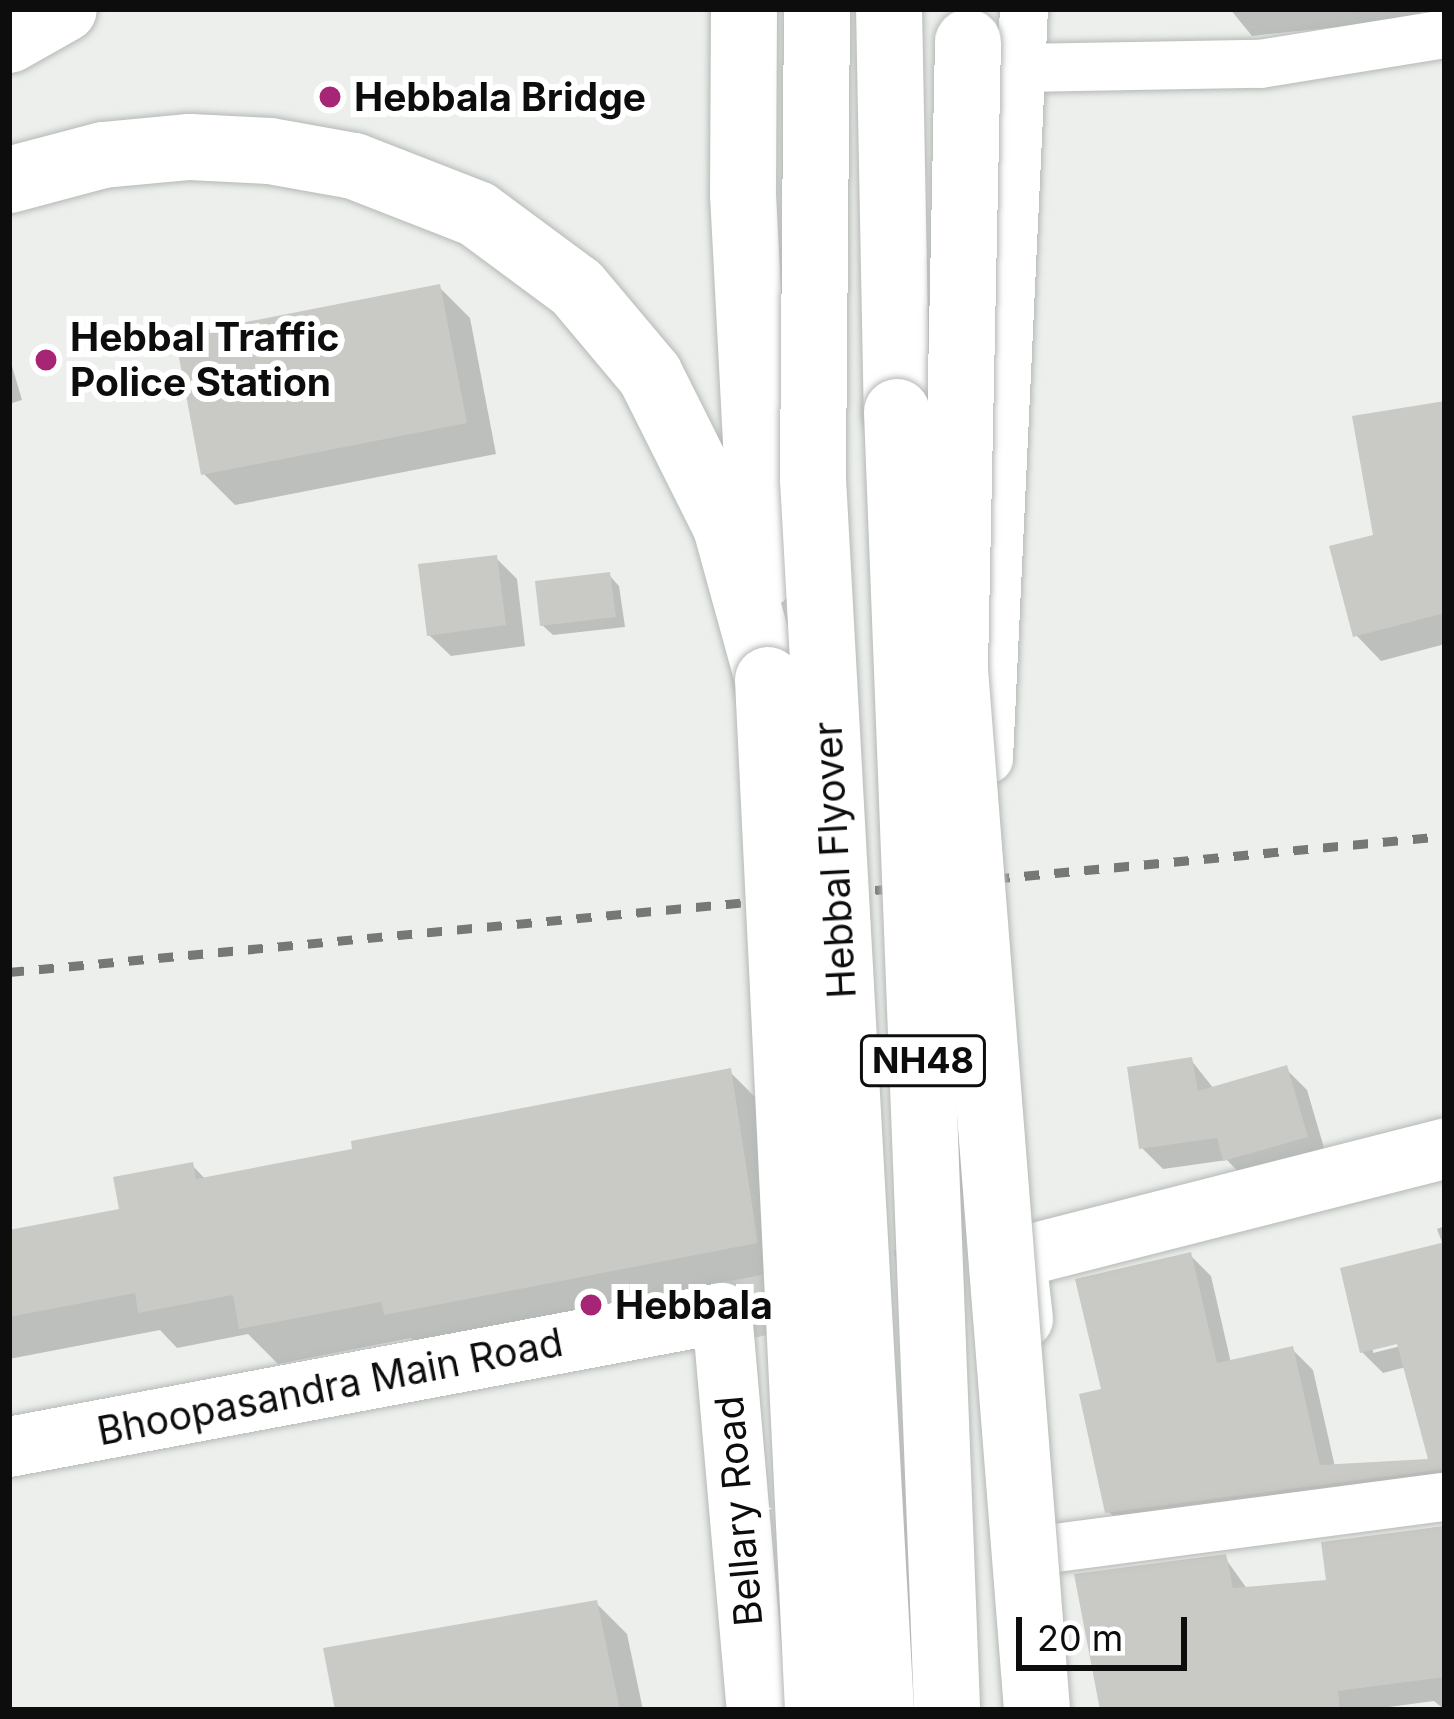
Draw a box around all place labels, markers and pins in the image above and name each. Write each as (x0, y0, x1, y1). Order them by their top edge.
place label: Hebbala Bridge (354, 74, 646, 120)
marker: Hebbala Bridge (317, 84, 343, 110)
place label: Hebbal Traffic Police Station (70, 315, 339, 406)
marker: Hebbal Traffic Police Station (33, 347, 59, 373)
place label: Hebbala (615, 1282, 773, 1328)
marker: Hebbala (578, 1292, 604, 1318)

